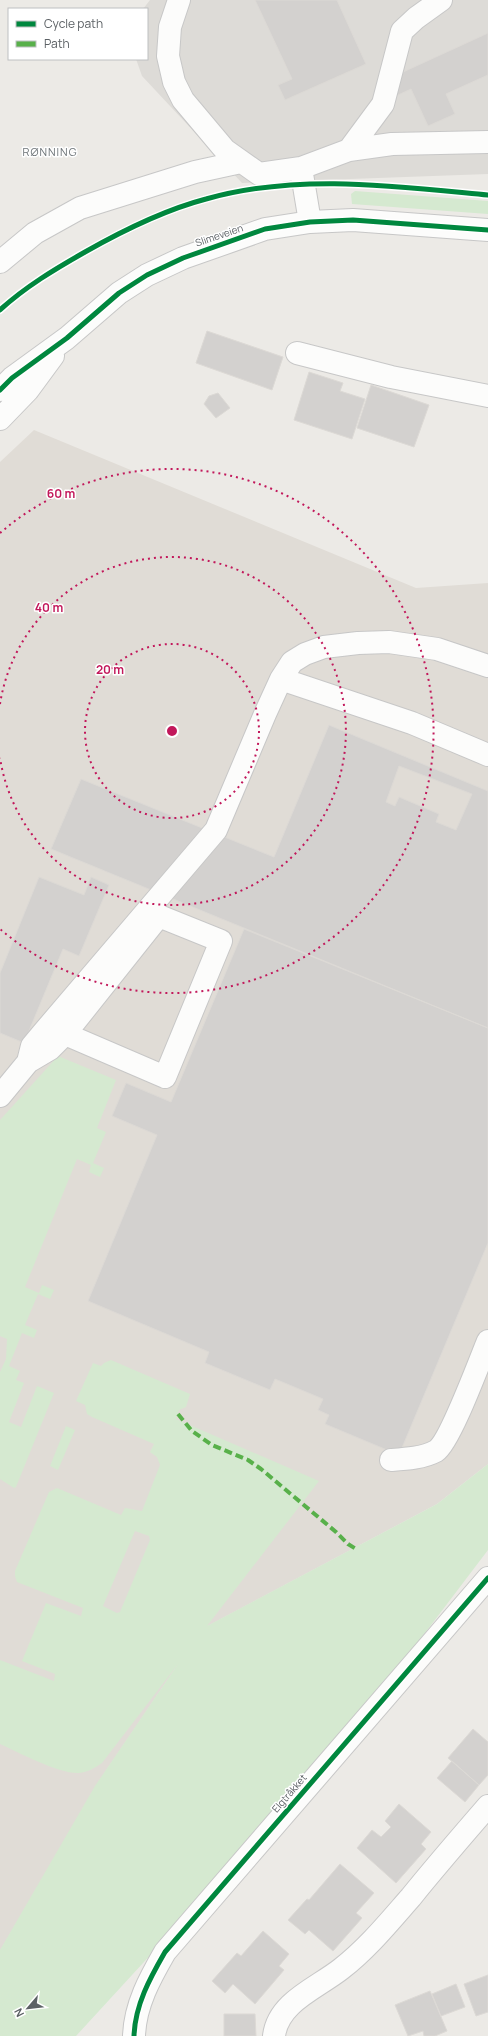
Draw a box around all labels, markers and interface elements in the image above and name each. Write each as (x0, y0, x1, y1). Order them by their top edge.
legend (8, 8, 148, 60)
text: Cycle path (44, 15, 103, 32)
text: Path (44, 35, 70, 52)
district label: RØNNING (23, 144, 77, 159)
street label: Slimeveien (193, 220, 245, 250)
text: 60 m (47, 485, 75, 502)
text: 40 m (35, 599, 63, 616)
text: 20 m (96, 661, 124, 678)
centre of rings (165, 724, 179, 738)
street label: Elgtråkket (268, 1771, 310, 1815)
north arrow (8, 1988, 48, 2028)
text: N (10, 2006, 27, 2020)

